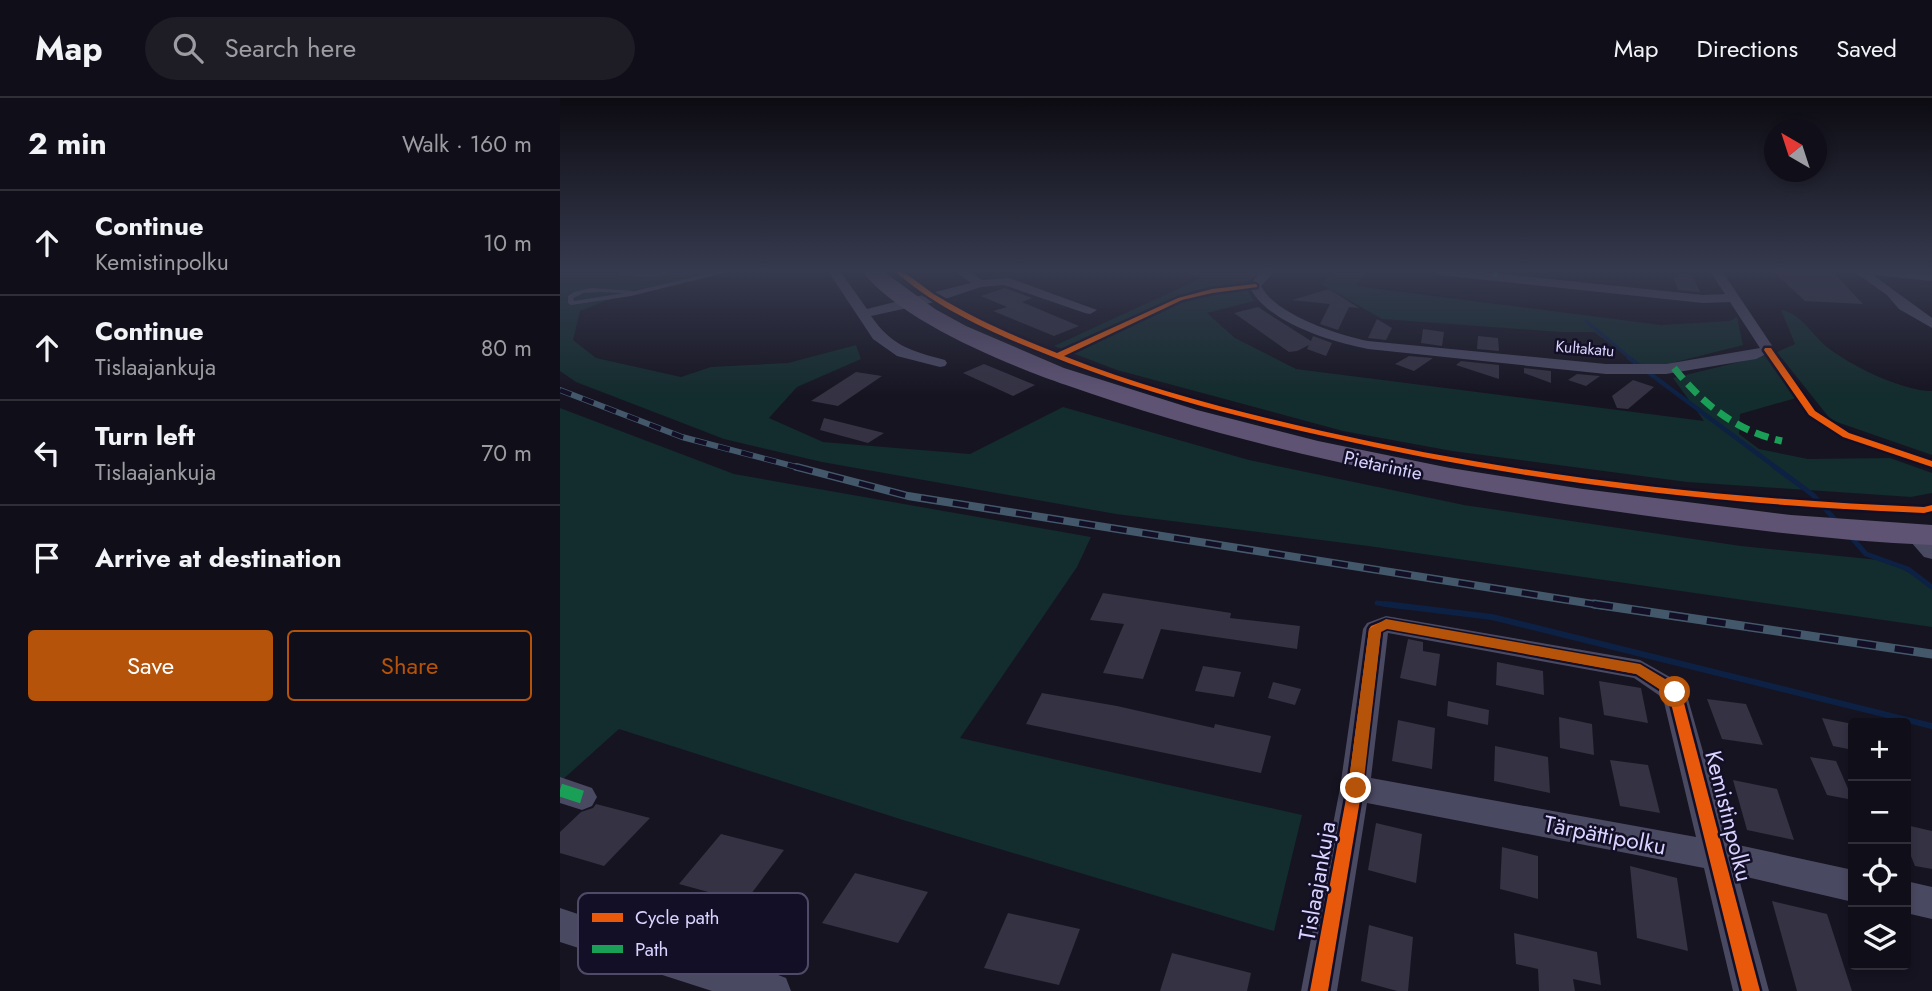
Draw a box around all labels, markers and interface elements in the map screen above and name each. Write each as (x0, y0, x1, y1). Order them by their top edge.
search box (145, 17, 635, 80)
text: Map (35, 25, 103, 72)
icon: search (169, 29, 207, 67)
text: Search here (225, 29, 356, 67)
text: Map (1614, 31, 1659, 66)
text: Directions (1697, 31, 1798, 66)
text: Saved (1836, 31, 1897, 66)
north arrow (1764, 119, 1827, 182)
text: 2 min (28, 122, 107, 165)
text: Walk · 160 m (402, 127, 532, 161)
text: Continue (95, 207, 204, 245)
icon: ahead (28, 224, 66, 262)
text: 10 m (483, 226, 532, 260)
text: Kemistinpolku (95, 245, 229, 279)
text: Continue (95, 312, 204, 350)
icon: ahead (28, 329, 66, 367)
text: 80 m (481, 331, 532, 365)
street label: Kultakatu (1554, 334, 1615, 363)
text: Tislaajankuja (95, 350, 216, 384)
text: Turn left (95, 417, 195, 455)
icon: left (28, 434, 66, 472)
text: 70 m (481, 436, 532, 470)
street label: Pietarintie (1341, 444, 1425, 487)
text: Tislaajankuja (95, 455, 216, 489)
icon: arrive (28, 539, 66, 577)
text: Arrive at destination (95, 539, 342, 577)
button: Save (28, 630, 273, 701)
button: Share (287, 630, 532, 701)
route start (1659, 676, 1690, 707)
map controls (1848, 718, 1911, 970)
button: + (1848, 718, 1911, 781)
street label: Kemistinpolku (1696, 747, 1762, 885)
route end (1340, 772, 1371, 803)
button: − (1848, 781, 1911, 844)
street label: Tärpättipolku (1541, 806, 1669, 864)
street label: Tislaajankuja (1290, 818, 1344, 944)
button: locate (1848, 844, 1911, 907)
legend (578, 893, 808, 974)
text: Cycle path (635, 904, 720, 931)
button: layers (1848, 907, 1911, 970)
text: Path (635, 936, 669, 963)

